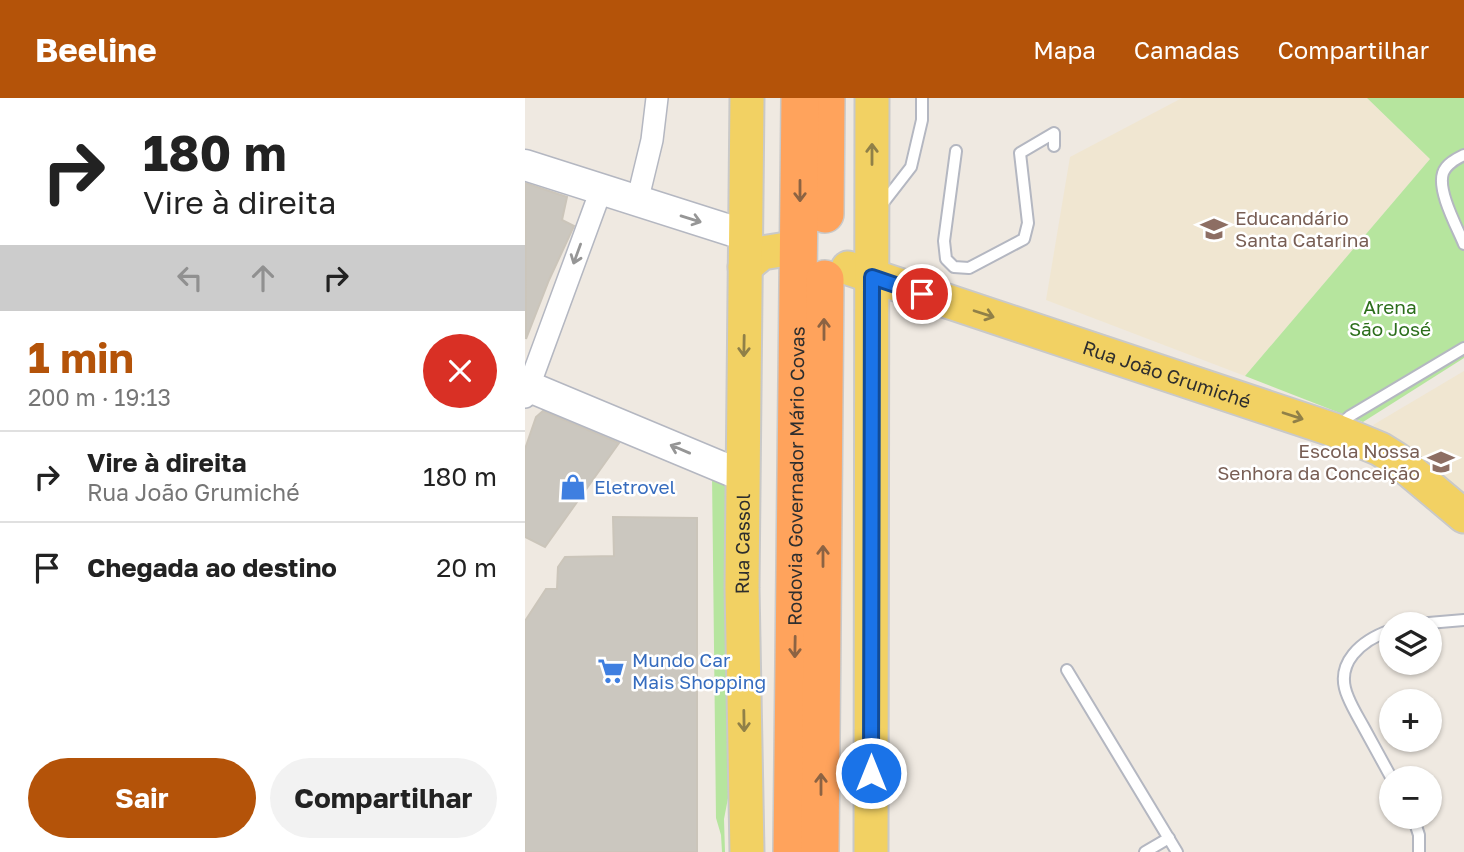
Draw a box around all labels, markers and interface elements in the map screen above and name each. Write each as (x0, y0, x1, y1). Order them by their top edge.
text: Beeline (35, 30, 157, 69)
text: Mapa (1033, 35, 1096, 64)
text: Camadas (1134, 35, 1239, 64)
text: Compartilhar (1277, 35, 1429, 64)
text: 180 m (143, 123, 287, 182)
icon: right (28, 126, 119, 217)
one-way arrow (865, 143, 879, 166)
one-way arrow (793, 179, 807, 202)
text: Vire à direita (143, 183, 336, 221)
place label: Educandário Santa Catarina (1235, 206, 1369, 251)
one-way arrow (680, 213, 702, 226)
school or university icon: Educandário Santa Catarina (1199, 214, 1229, 244)
one-way arrow (570, 242, 582, 264)
icon: left (171, 259, 209, 297)
icon: ahead (244, 259, 282, 297)
icon: right (317, 259, 355, 297)
pin (892, 264, 952, 324)
icon: arrive (903, 275, 941, 313)
park label: Arena São José (1349, 295, 1431, 340)
one-way arrow (972, 309, 994, 322)
one-way arrow (817, 318, 831, 341)
street label: Rodovia Governador Mário Covas (782, 326, 809, 626)
text: 1 min (28, 332, 134, 382)
button: close (423, 334, 497, 408)
one-way arrow (738, 335, 751, 358)
street label: Rua João Grumiché (1080, 335, 1254, 412)
text: 200 m · 19:13 (28, 383, 171, 411)
one-way arrow (1281, 411, 1303, 423)
place label: Escola Nossa Senhora da Conceição (1217, 439, 1420, 484)
one-way arrow (670, 442, 691, 455)
text: Vire à direita (87, 447, 247, 478)
school or university icon: Escola Nossa Senhora da Conceição (1426, 447, 1456, 477)
icon: right (28, 458, 66, 496)
text: 180 m (423, 461, 497, 492)
shop icon: Eletrovel (558, 472, 588, 502)
place label: Eletrovel (594, 475, 676, 498)
text: Rua João Grumiché (87, 478, 300, 506)
street label: Rua Cassol (730, 493, 754, 595)
one-way arrow (816, 545, 830, 568)
icon: arrive (28, 549, 66, 587)
text: Chegada ao destino (87, 552, 337, 583)
text: 20 m (436, 552, 497, 583)
map controls (1379, 612, 1442, 829)
button: layers (1379, 612, 1442, 675)
one-way arrow (788, 636, 802, 659)
place label: Mundo Car Mais Shopping (632, 648, 766, 693)
supermarket icon: Mundo Car Mais Shopping (596, 656, 626, 686)
button: + (1379, 689, 1442, 752)
one-way arrow (737, 709, 751, 732)
position arrow (834, 736, 908, 810)
button: Sair (28, 758, 256, 838)
button: Compartilhar (270, 758, 497, 838)
button: − (1379, 766, 1442, 829)
one-way arrow (814, 773, 828, 796)

